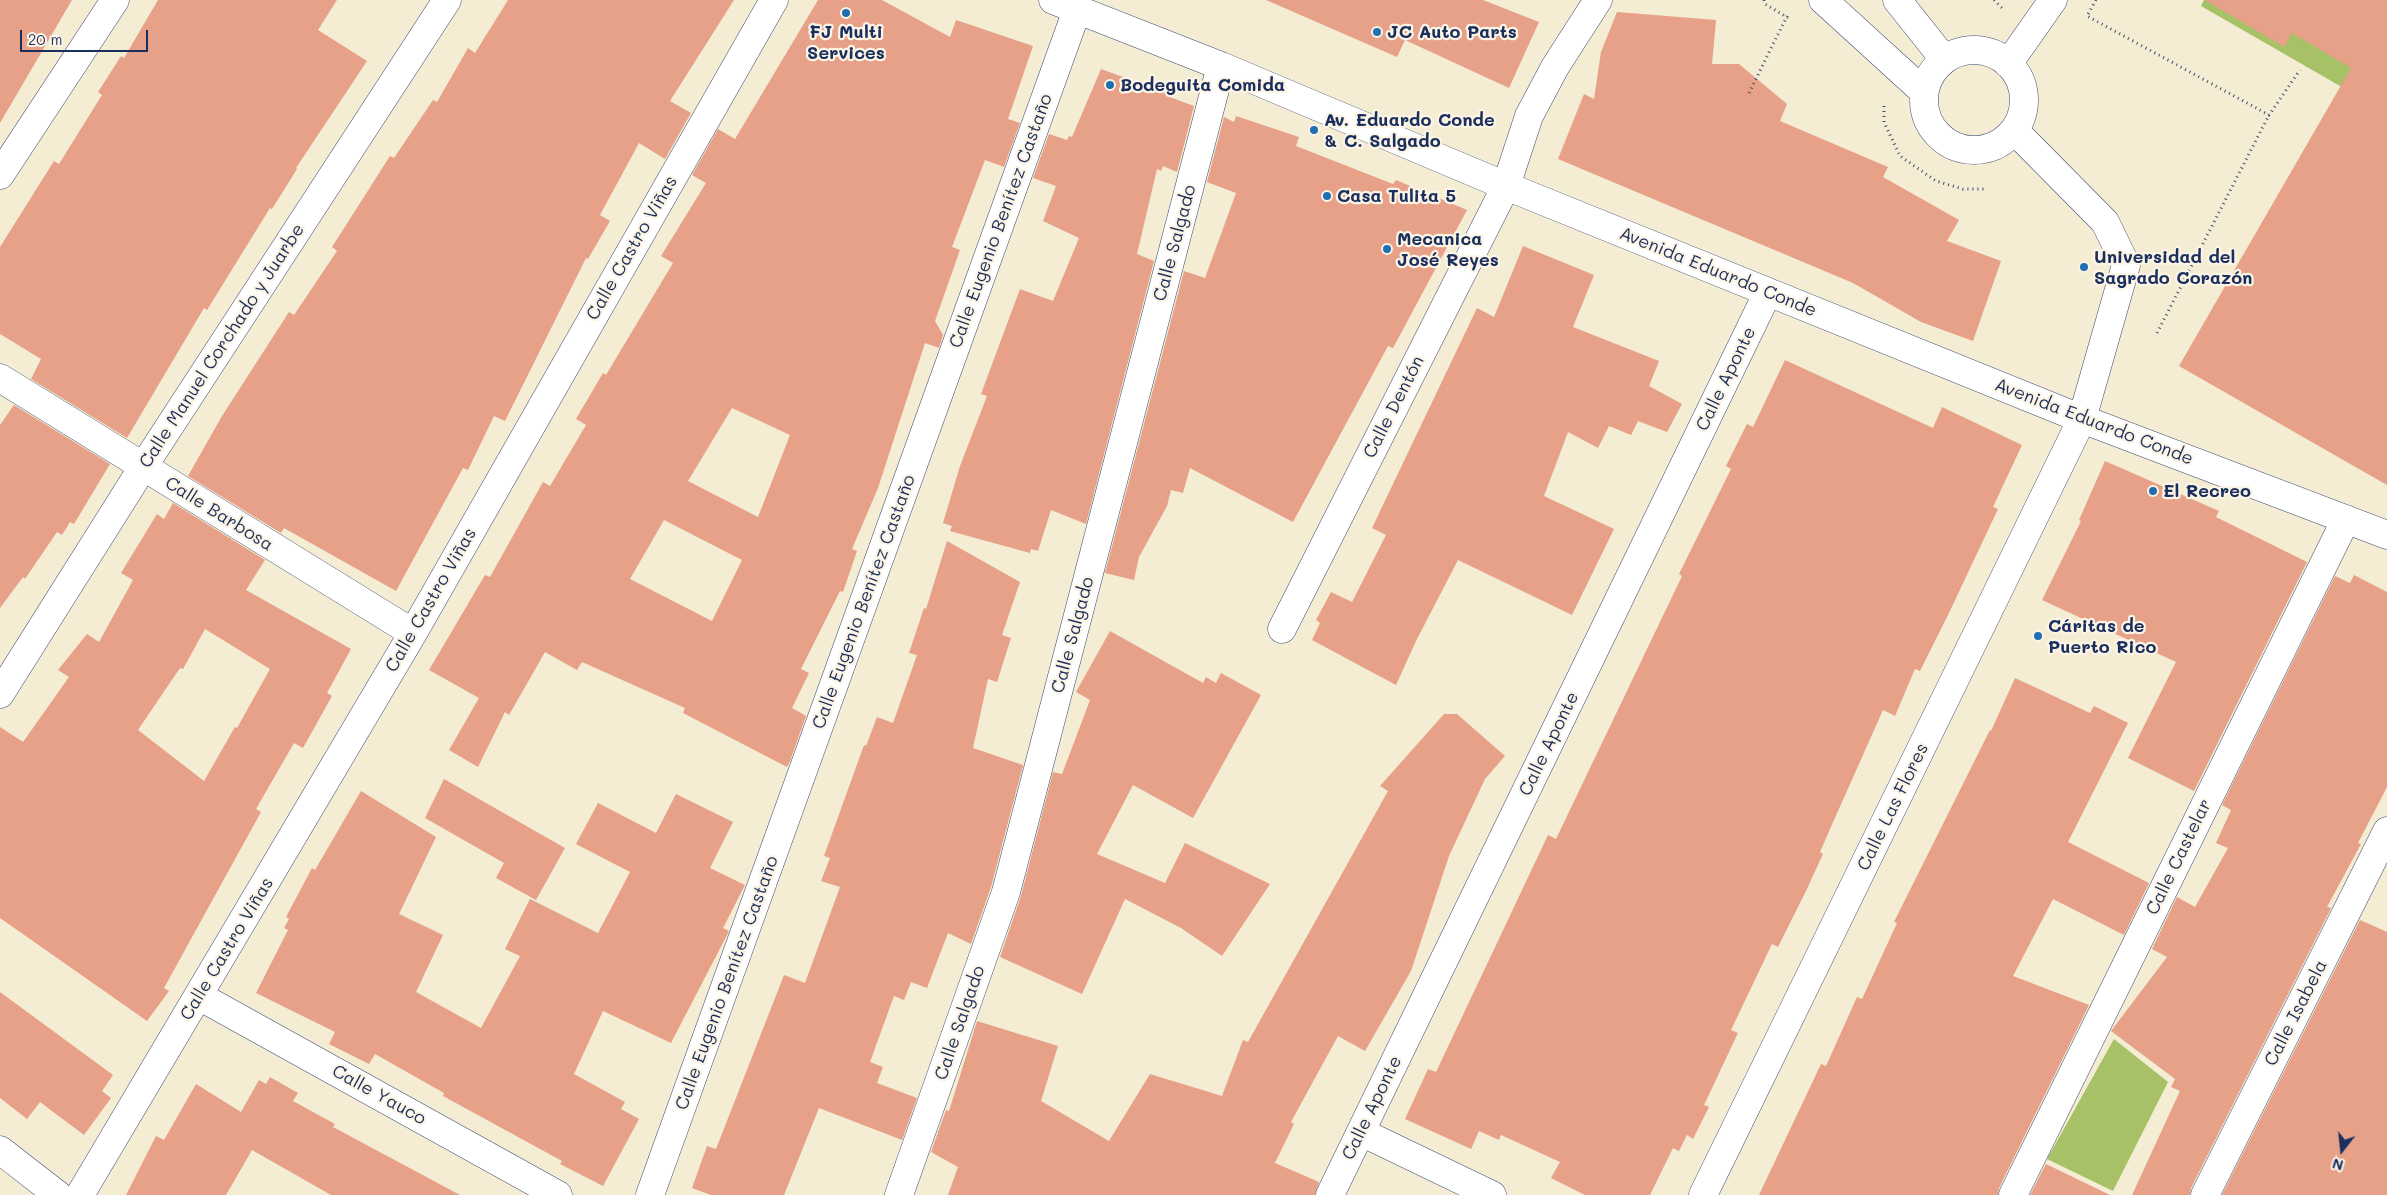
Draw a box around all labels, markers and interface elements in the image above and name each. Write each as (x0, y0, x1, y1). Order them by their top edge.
marker: FJ Multi Services (840, 7, 852, 19)
scale bar (22, 20, 150, 52)
place label: FJ Multi Services (807, 21, 885, 64)
place label: JC Auto Parts (1387, 21, 1517, 43)
marker: JC Auto Parts (1371, 26, 1383, 38)
text: 20 m (28, 29, 62, 49)
place label: Bodeguita Comida (1120, 74, 1285, 96)
marker: Bodeguita Comida (1104, 79, 1116, 91)
street label: Calle Eugenio Benítez Castaño (945, 91, 1057, 351)
place label: Av. Eduardo Conde & C. Salgado (1324, 109, 1495, 152)
marker: Av. Eduardo Conde & C. Salgado (1308, 124, 1320, 136)
street label: Calle Castro Viñas (582, 172, 682, 324)
street label: Calle Salgado (1149, 182, 1201, 304)
place label: Casa Tulita 5 (1337, 185, 1456, 207)
marker: Casa Tulita 5 (1321, 190, 1333, 202)
street label: Calle Manuel Corchado y Juarbe (135, 220, 309, 472)
street label: Avenida Eduardo Conde (1616, 222, 1820, 322)
place label: Mecanica José Reyes (1397, 228, 1499, 270)
marker: Mecanica José Reyes (1381, 243, 1393, 255)
place label: Universidad del Sagrado Corazón (2094, 246, 2252, 288)
marker: Universidad del Sagrado Corazón (2078, 261, 2090, 273)
street label: Calle Aponte (1691, 323, 1761, 435)
street label: Calle Dentón (1359, 352, 1429, 462)
street label: Avenida Eduardo Conde (1992, 374, 2196, 470)
street label: Calle Barbosa (161, 472, 277, 556)
street label: Calle Eugenio Benítez Castaño (808, 472, 920, 732)
place label: El Recreo (2163, 480, 2251, 502)
marker: El Recreo (2147, 485, 2159, 497)
street label: Calle Castro Viñas (381, 524, 481, 676)
street label: Calle Salgado (1047, 574, 1099, 696)
place label: Cáritas de Puerto Rico (2048, 615, 2156, 658)
marker: Cáritas de Puerto Rico (2032, 630, 2044, 642)
street label: Calle Aponte (1514, 688, 1584, 800)
street label: Calle Las Flores (1853, 740, 1933, 874)
street label: Calle Castelar (2142, 795, 2216, 919)
street label: Calle Eugenio Benítez Castaño (671, 853, 783, 1113)
street label: Calle Castro Viñas (176, 873, 278, 1025)
street label: Calle Isabela (2260, 956, 2332, 1070)
street label: Calle Salgado (930, 963, 990, 1083)
street label: Calle Aponte (1337, 1052, 1407, 1164)
street label: Calle Yauco (328, 1060, 430, 1130)
north arrow (2317, 1125, 2367, 1175)
text: N (2330, 1154, 2345, 1176)

